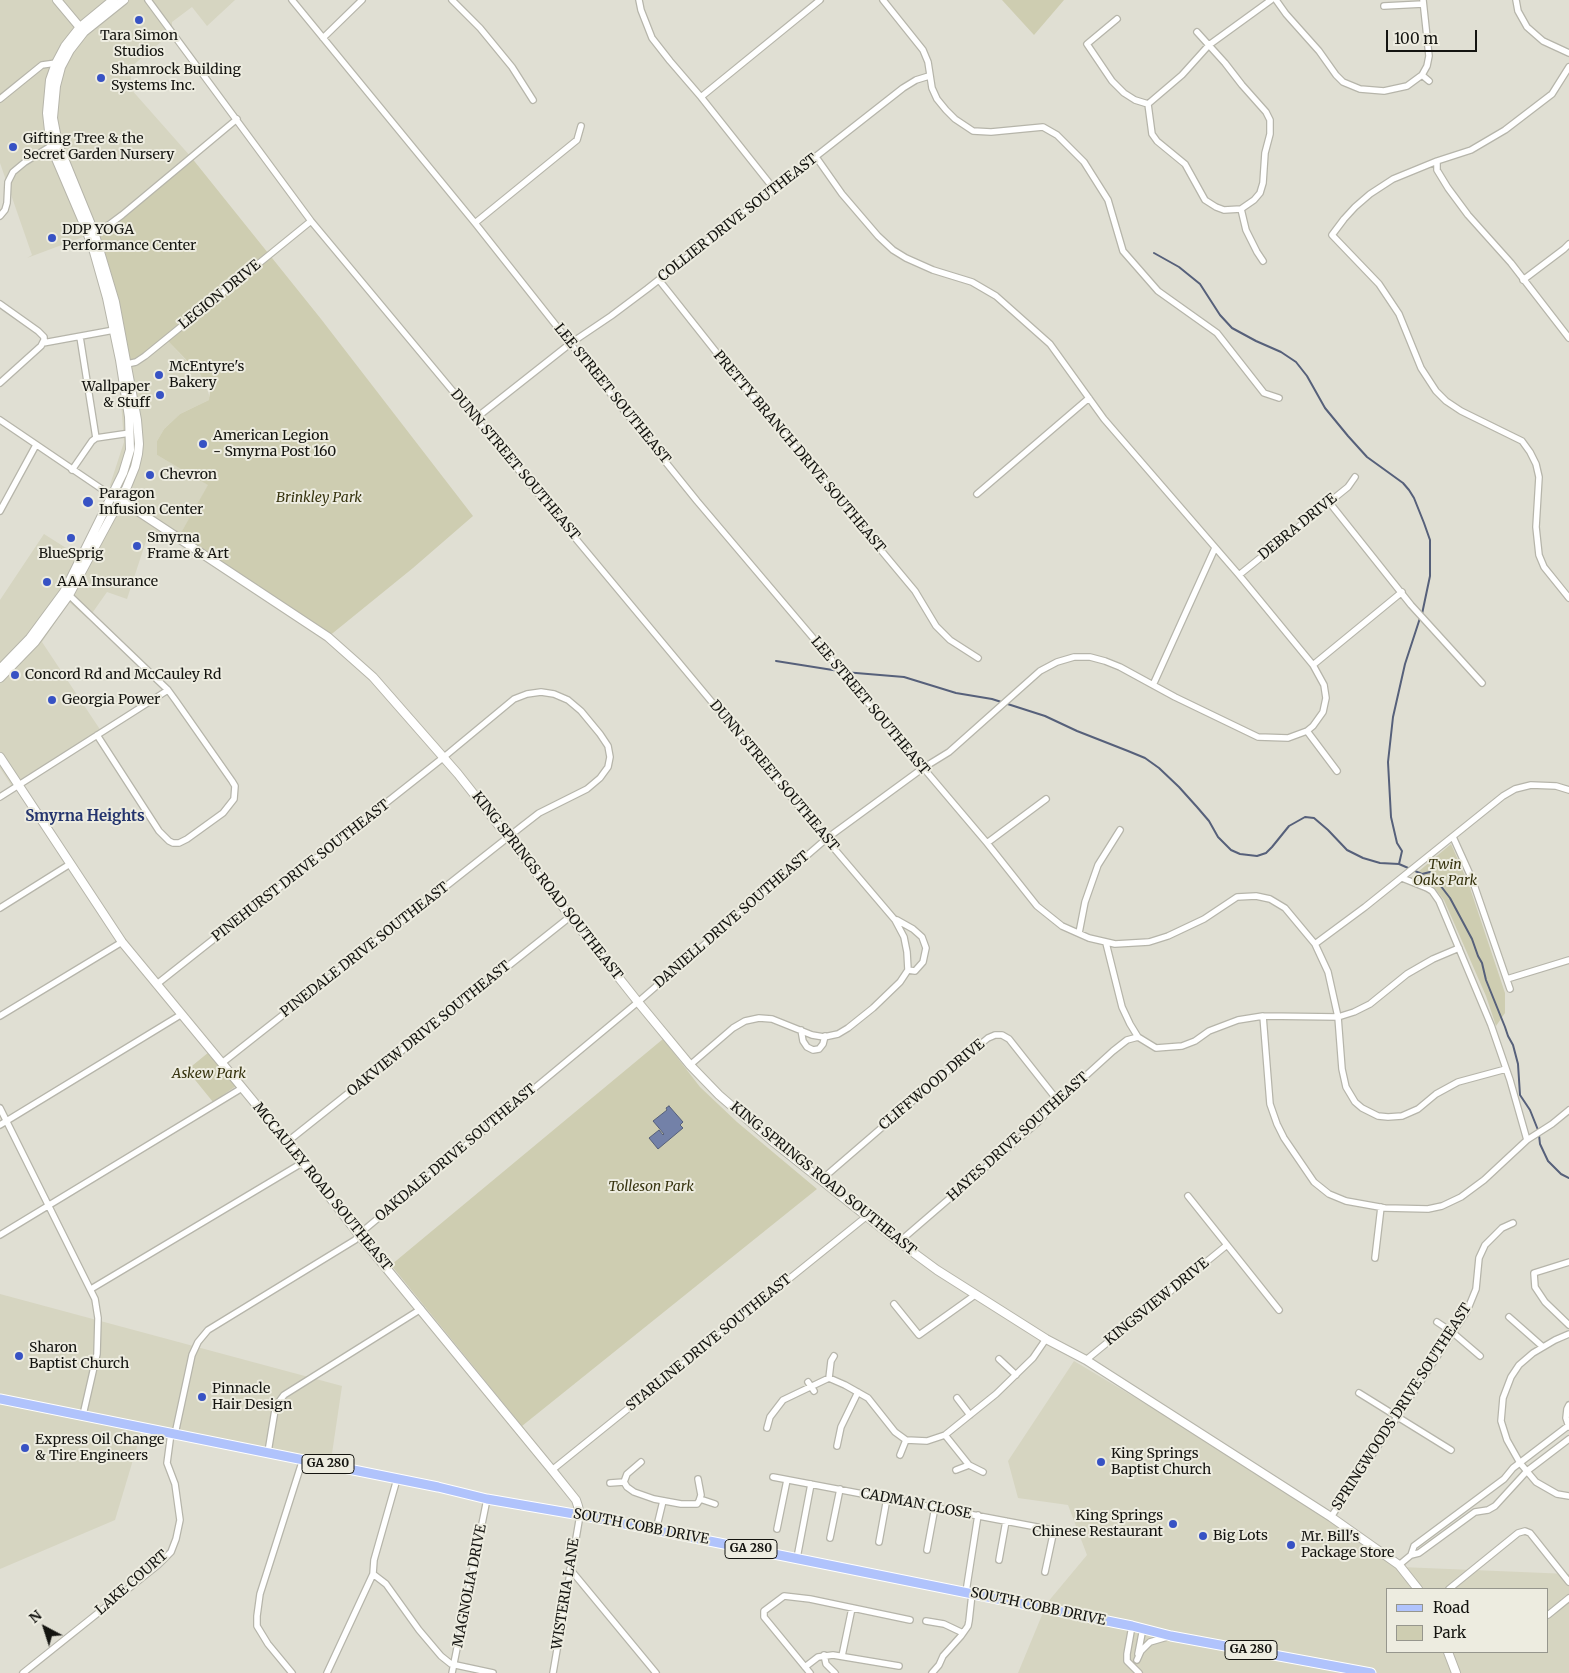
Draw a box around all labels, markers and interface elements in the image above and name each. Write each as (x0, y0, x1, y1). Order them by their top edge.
marker: Tara Simon Studios (133, 14, 145, 26)
scale bar (1389, 20, 1480, 52)
place label: Tara Simon Studios (100, 28, 178, 60)
text: 100 m (1394, 29, 1438, 48)
place label: Shamrock Building Systems Inc. (111, 62, 241, 94)
marker: Shamrock Building Systems Inc. (95, 72, 107, 84)
place label: Gifting Tree & the Secret Garden Nursery (23, 131, 174, 164)
marker: Gifting Tree & the Secret Garden Nursery (7, 141, 19, 153)
street label: COLLIER DRIVE SOUTHEAST (655, 151, 821, 285)
place label: DDP YOGA Performance Center (62, 222, 196, 254)
marker: DDP YOGA Performance Center (46, 232, 58, 244)
street label: LEGION DRIVE (176, 257, 264, 333)
street label: LEE STREET SOUTHEAST (550, 321, 674, 467)
street label: PRETTY BRANCH DRIVE SOUTHEAST (709, 348, 889, 556)
place label: McEntyre's Bakery (169, 359, 244, 392)
marker: McEntyre's Bakery (153, 369, 165, 381)
place label: Wallpaper & Stuff (82, 379, 150, 412)
street label: DUNN STREET SOUTHEAST (447, 386, 583, 544)
marker: Wallpaper & Stuff (154, 389, 166, 401)
place label: American Legion - Smyrna Post 160 (213, 428, 336, 461)
marker: American Legion - Smyrna Post 160 (197, 438, 209, 450)
place label: Chevron (160, 467, 217, 483)
marker: Chevron (144, 469, 156, 481)
place label: Paragon Infusion Center (99, 486, 203, 518)
park label: Brinkley Park (276, 490, 362, 506)
street label: DEBRA DRIVE (1256, 490, 1340, 564)
marker: Paragon Infusion Center (81, 495, 95, 509)
place label: Smyrna Frame & Art (147, 530, 229, 562)
marker: BlueSprig (65, 532, 77, 544)
marker: Smyrna Frame & Art (131, 540, 143, 552)
place label: BlueSprig (38, 546, 104, 562)
place label: AAA Insurance (57, 574, 158, 590)
marker: AAA Insurance (41, 576, 53, 588)
street label: LEE STREET SOUTHEAST (807, 633, 933, 779)
place label: Concord Rd and McCauley Rd (25, 667, 221, 683)
marker: Concord Rd and McCauley Rd (9, 669, 21, 681)
place label: Georgia Power (62, 692, 160, 708)
marker: Georgia Power (46, 694, 58, 706)
street label: DUNN STREET SOUTHEAST (706, 697, 842, 855)
street label: KING SPRINGS ROAD SOUTHEAST (468, 789, 626, 983)
street label: PINEHURST DRIVE SOUTHEAST (209, 796, 393, 946)
district label: Smyrna Heights (25, 808, 145, 826)
street label: DANIELL DRIVE SOUTHEAST (651, 848, 813, 992)
park label: Twin Oaks Park (1413, 857, 1477, 890)
street label: PINEDALE DRIVE SOUTHEAST (278, 879, 452, 1021)
street label: OAKVIEW DRIVE SOUTHEAST (344, 958, 514, 1100)
street label: CLIFFWOOD DRIVE (876, 1036, 988, 1134)
park label: Askew Park (172, 1066, 246, 1082)
street label: HAYES DRIVE SOUTHEAST (944, 1069, 1092, 1205)
street label: OAKDALE DRIVE SOUTHEAST (372, 1081, 540, 1225)
street label: KING SPRINGS ROAD SOUTHEAST (727, 1099, 919, 1259)
street label: MCCAULEY ROAD SOUTHEAST (249, 1100, 395, 1274)
park label: Tolleson Park (608, 1179, 694, 1195)
street label: KINGSVIEW DRIVE (1102, 1255, 1212, 1349)
street label: STARLINE DRIVE SOUTHEAST (623, 1271, 795, 1415)
street label: SPRINGWOODS DRIVE SOUTHEAST (1329, 1300, 1475, 1514)
place label: Sharon Baptist Church (29, 1340, 129, 1372)
marker: Sharon Baptist Church (13, 1350, 25, 1362)
place label: Pinnacle Hair Design (212, 1381, 292, 1414)
marker: Pinnacle Hair Design (196, 1391, 208, 1403)
place label: Express Oil Change & Tire Engineers (35, 1432, 164, 1464)
marker: Express Oil Change & Tire Engineers (19, 1442, 31, 1454)
place label: King Springs Baptist Church (1111, 1446, 1211, 1478)
road number: GA 280 (302, 1455, 354, 1474)
marker: King Springs Baptist Church (1095, 1456, 1107, 1468)
street label: CADMAN CLOSE (859, 1485, 973, 1523)
street label: SOUTH COBB DRIVE (572, 1506, 710, 1548)
place label: King Springs Chinese Restaurant (1032, 1508, 1163, 1540)
marker: King Springs Chinese Restaurant (1167, 1518, 1179, 1530)
street label: MAGNOLIA DRIVE (450, 1523, 490, 1649)
place label: Big Lots (1213, 1528, 1268, 1544)
place label: Mr. Bill's Package Store (1301, 1529, 1394, 1561)
marker: Big Lots (1197, 1530, 1209, 1542)
street label: WISTERIA LANE (549, 1537, 583, 1651)
marker: Mr. Bill's Package Store (1285, 1539, 1297, 1551)
road number: GA 280 (725, 1540, 777, 1558)
street label: LAKE COURT (93, 1547, 171, 1619)
street label: SOUTH COBB DRIVE (969, 1584, 1107, 1630)
legend (1386, 1588, 1549, 1653)
text: Road (1433, 1598, 1469, 1617)
north arrow (20, 1603, 70, 1653)
text: N (25, 1606, 45, 1627)
text: Park (1433, 1623, 1466, 1642)
road number: GA 280 (1225, 1640, 1277, 1660)

